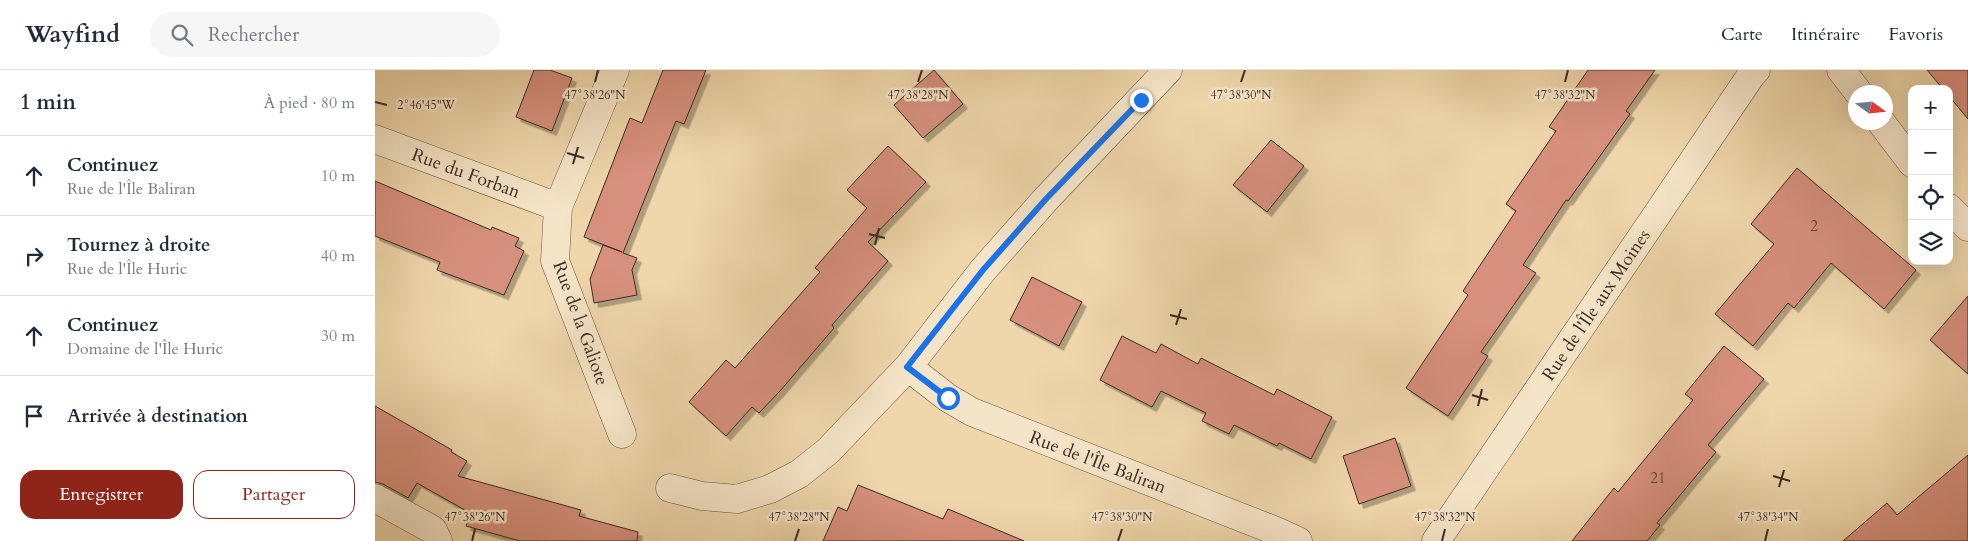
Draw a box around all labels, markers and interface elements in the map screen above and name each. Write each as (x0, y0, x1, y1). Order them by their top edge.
search box (150, 12, 500, 57)
text: Wayfind (25, 18, 120, 51)
icon: search (168, 21, 196, 49)
text: Rechercher (208, 22, 299, 48)
text: Carte (1721, 22, 1763, 47)
text: Itinéraire (1791, 22, 1860, 47)
text: Favoris (1888, 22, 1943, 47)
north arrow (1848, 85, 1893, 130)
map controls (1908, 85, 1953, 265)
button: + (1908, 85, 1953, 130)
text: 47°38'26"N (565, 87, 626, 103)
text: 47°38'28"N (888, 87, 949, 103)
text: 47°38'30"N (1211, 87, 1272, 103)
text: 47°38'32"N (1535, 87, 1596, 103)
text: 1 min (20, 88, 76, 117)
route end (1130, 89, 1153, 112)
text: À pied · 80 m (264, 92, 355, 114)
text: 2°46'45"W (397, 97, 456, 113)
button: − (1908, 130, 1953, 175)
street label: Rue du Forban (408, 142, 524, 205)
text: Continuez (67, 152, 158, 178)
icon: ahead (20, 162, 48, 190)
text: 10 m (321, 165, 355, 187)
button: locate (1908, 175, 1953, 220)
text: Rue de l'Île Baliran (67, 178, 196, 200)
house number: 2 (1810, 216, 1818, 236)
button: layers (1908, 220, 1953, 265)
street label: Rue de l'Île aux Moines (1536, 225, 1657, 386)
text: Tournez à droite (67, 232, 210, 258)
icon: right (20, 242, 48, 270)
text: 40 m (321, 245, 355, 267)
text: Rue de l'Île Huric (67, 258, 187, 280)
street label: Rue de la Galiote (546, 258, 615, 389)
text: Continuez (67, 312, 158, 338)
icon: ahead (20, 322, 48, 350)
text: 30 m (321, 325, 355, 347)
text: Domaine de l'Île Huric (67, 338, 223, 360)
route start (937, 387, 960, 410)
icon: arrive (20, 402, 48, 430)
text: Arrivée à destination (67, 403, 248, 429)
street label: Rue de l'Île Baliran (1026, 425, 1171, 500)
house number: 21 (1650, 468, 1666, 488)
button: Enregistrer (20, 470, 183, 519)
button: Partager (193, 470, 355, 519)
text: 47°38'26"N (445, 509, 506, 525)
text: 47°38'28"N (769, 509, 830, 525)
text: 47°38'30"N (1092, 509, 1153, 525)
text: 47°38'32"N (1415, 509, 1476, 525)
text: 47°38'34"N (1738, 509, 1799, 525)

